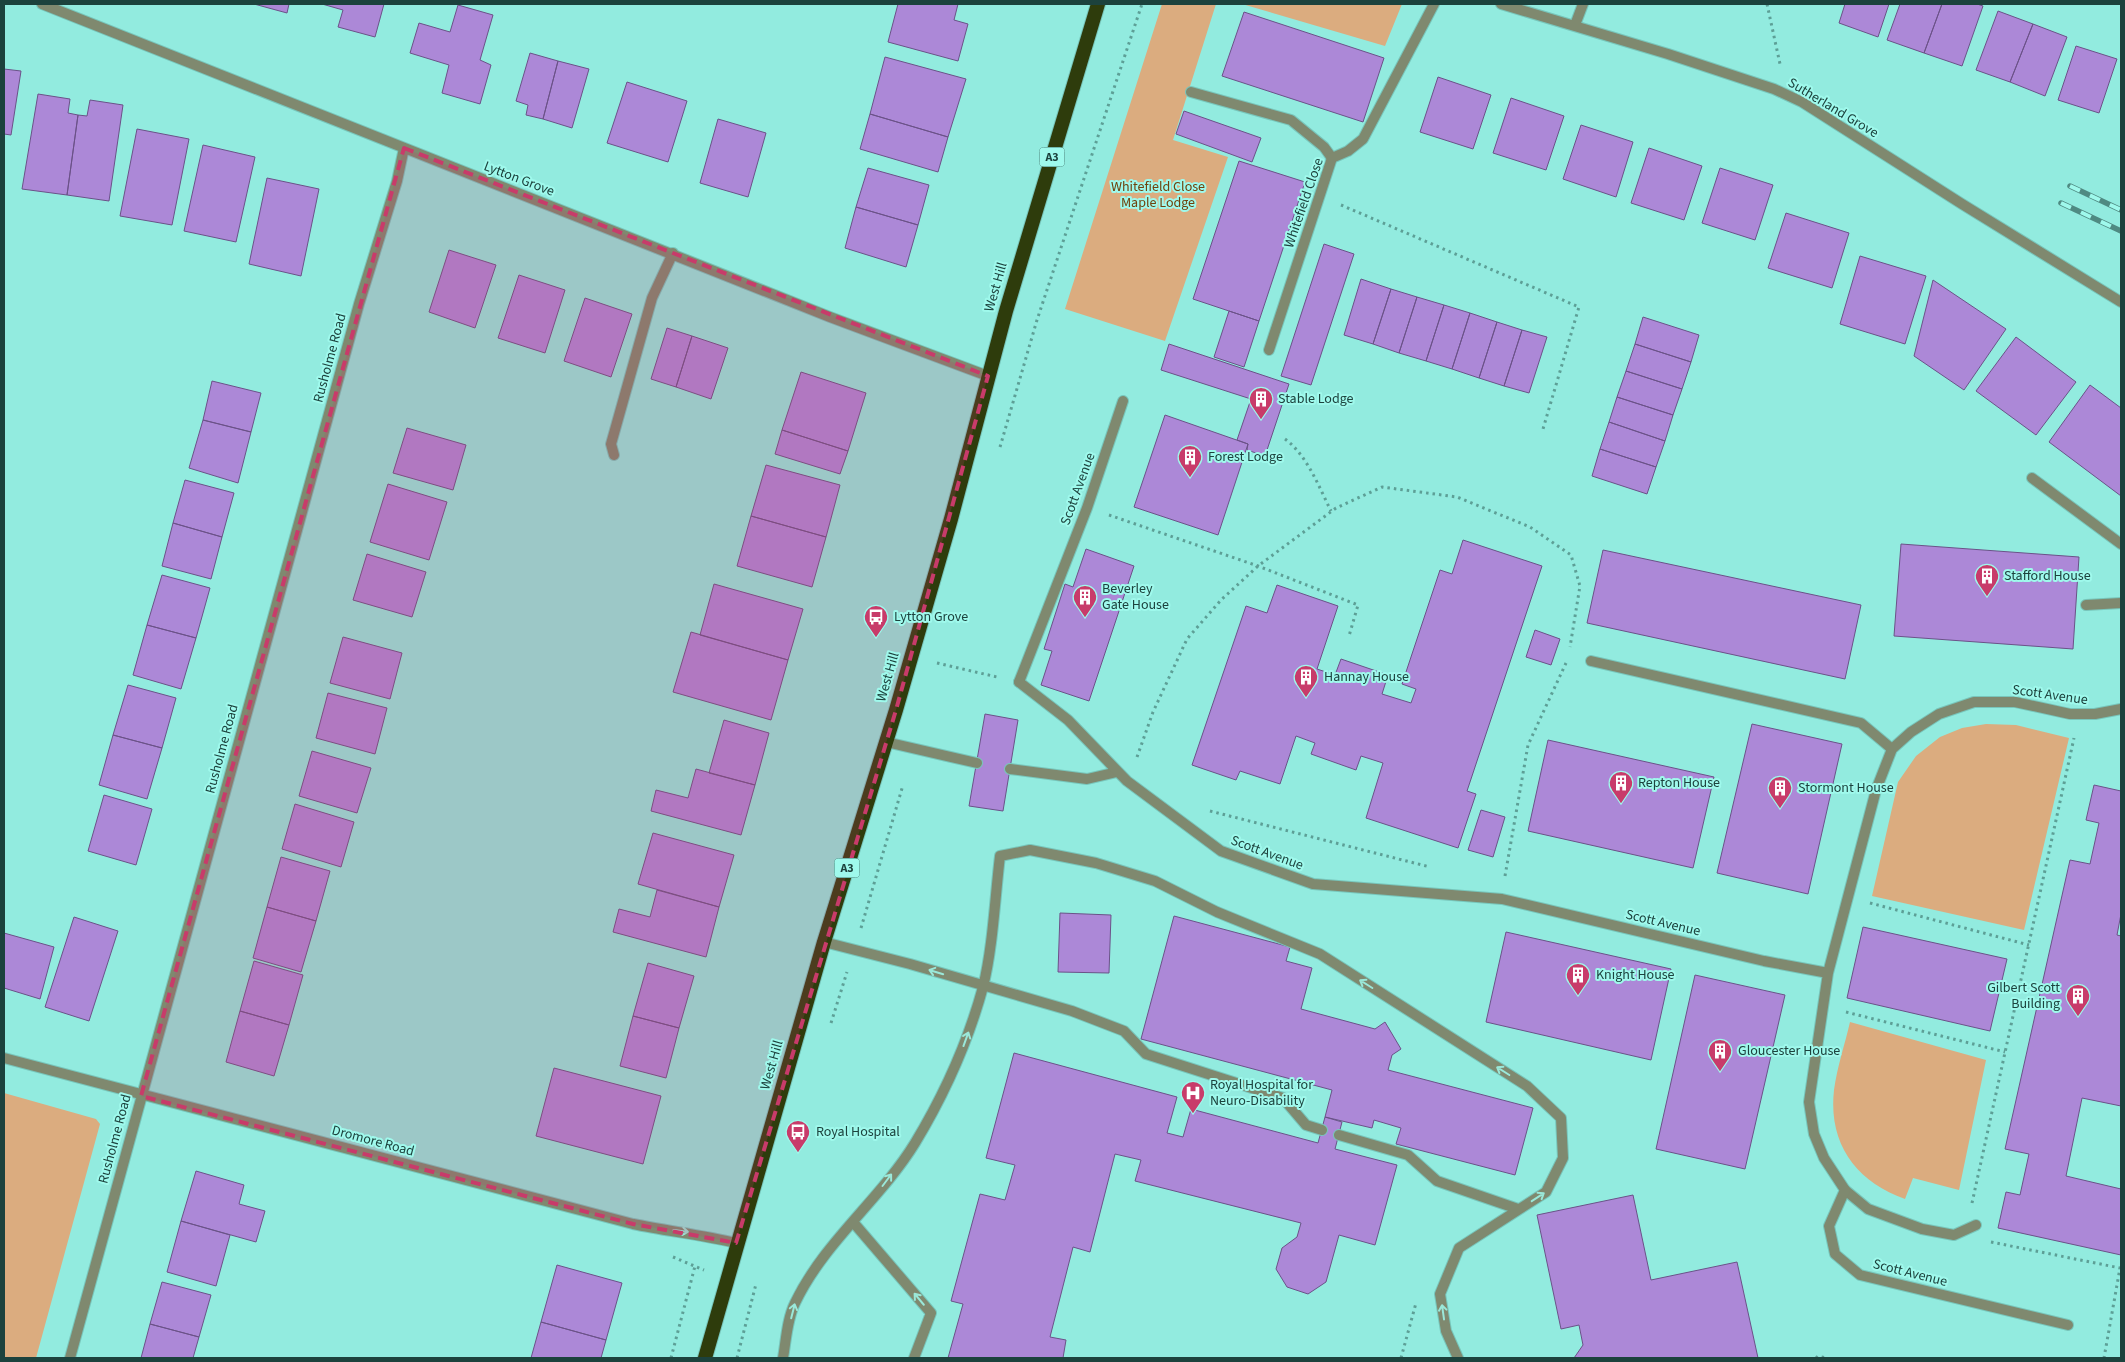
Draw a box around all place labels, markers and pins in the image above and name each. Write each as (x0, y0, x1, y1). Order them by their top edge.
building icon: Stable Lodge (1248, 386, 1274, 420)
place label: Stable Lodge (1278, 389, 1354, 409)
building icon: Forest Lodge (1177, 444, 1203, 478)
place label: Forest Lodge (1208, 447, 1283, 467)
building icon: Stafford House (1974, 563, 2000, 597)
place label: Stafford House (2004, 566, 2091, 586)
place label: Beverley Gate House (1102, 579, 1169, 615)
building icon: Beverley Gate House (1072, 584, 1098, 618)
bus stop icon: Lytton Grove (863, 604, 889, 638)
place label: Lytton Grove (894, 607, 968, 627)
building icon: Hannay House (1293, 664, 1319, 698)
place label: Hannay House (1324, 667, 1409, 687)
building icon: Repton House (1608, 770, 1634, 804)
place label: Repton House (1638, 773, 1720, 793)
building icon: Stormont House (1767, 775, 1793, 809)
place label: Stormont House (1798, 778, 1894, 798)
building icon: Knight House (1565, 962, 1591, 996)
place label: Knight House (1596, 965, 1675, 985)
place label: Gilbert Scott Building (1987, 978, 2060, 1014)
building icon: Gilbert Scott Building (2065, 983, 2091, 1017)
building icon: Gloucester House (1707, 1038, 1733, 1072)
place label: Gloucester House (1738, 1041, 1840, 1061)
place label: Royal Hospital for Neuro-Disability (1210, 1075, 1313, 1111)
hospital icon: Royal Hospital for Neuro-Disability (1180, 1080, 1206, 1114)
bus stop icon: Royal Hospital (785, 1119, 811, 1153)
place label: Royal Hospital (816, 1122, 900, 1142)

